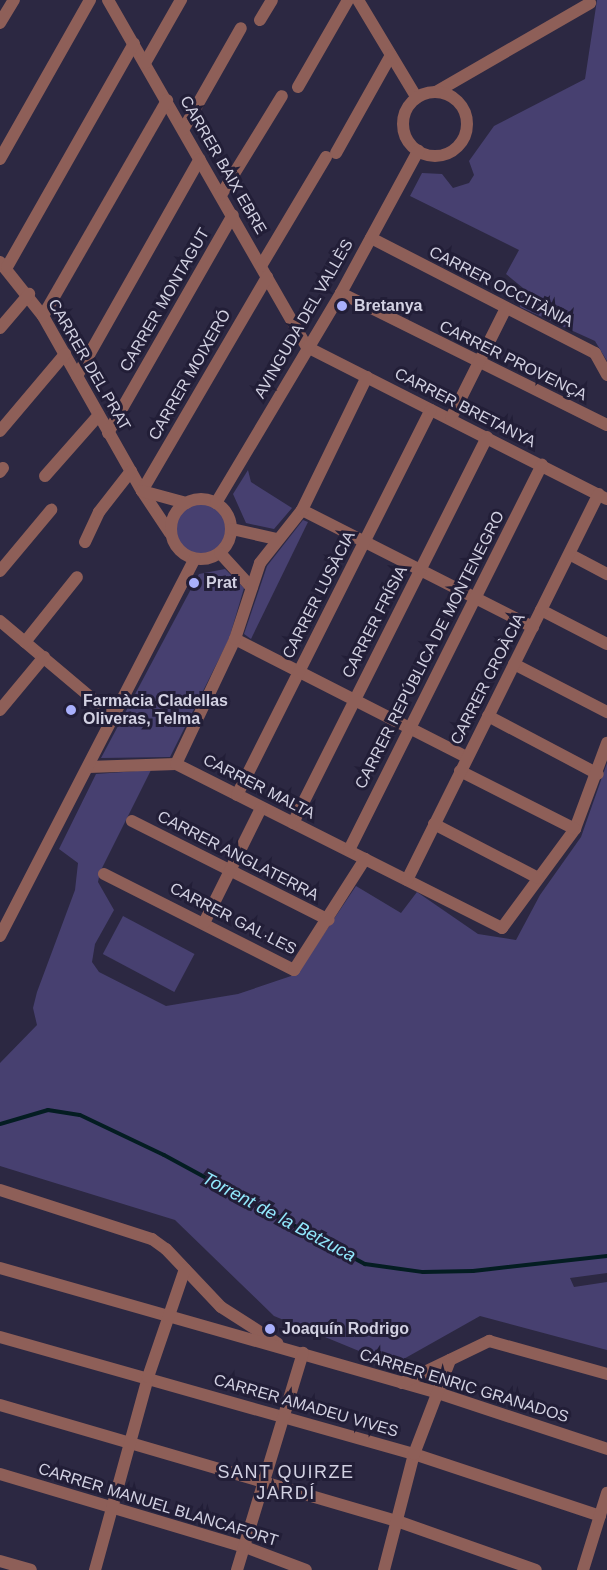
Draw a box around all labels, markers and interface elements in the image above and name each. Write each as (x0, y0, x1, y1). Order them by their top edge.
street label: CARRER BAIX EBRE (176, 92, 270, 238)
street label: CARRER MONTAGUT (116, 225, 214, 375)
street label: AVINGUDA DEL VALLÈS (250, 236, 358, 402)
street label: CARRER OCCITÀNIA (426, 242, 576, 332)
street label: CARRER DEL PRAT (43, 296, 135, 434)
place label: Bretanya (354, 296, 422, 316)
marker: Bretanya (335, 299, 349, 313)
street label: CARRER MOIXERÓ (145, 306, 235, 444)
street label: CARRER PROVENÇA (436, 317, 590, 405)
street label: CARRER BRETANYA (391, 364, 539, 452)
street label: CARRER REPÚBLICA DE MONTENEGRO (351, 507, 509, 793)
street label: CARRER LUSÀCIA (279, 528, 359, 662)
street label: CARRER FRÍSIA (338, 563, 412, 681)
place label: Prat (206, 573, 237, 593)
marker: Prat (187, 576, 201, 590)
street label: CARRER CROÀCIA (447, 610, 529, 748)
place label: Farmàcia Cladellas Oliveras, Telma (83, 691, 228, 729)
marker: Farmàcia Cladellas Oliveras, Telma (64, 703, 78, 717)
street label: CARRER MALTA (200, 751, 318, 823)
street label: CARRER ANGLATERRA (154, 807, 322, 905)
street label: CARRER GAL·LES (166, 879, 300, 959)
water label: Torrent de la Betzuca (199, 1167, 359, 1267)
place label: Joaquín Rodrigo (282, 1319, 409, 1339)
marker: Joaquín Rodrigo (263, 1322, 277, 1336)
street label: CARRER ENRIC GRANADOS (357, 1345, 571, 1427)
street label: CARRER AMADEU VIVES (211, 1370, 401, 1442)
street label: CARRER MANUEL BLANCAFORT (35, 1459, 281, 1551)
district label: SANT QUIRZE JARDÍ (217, 1462, 355, 1504)

